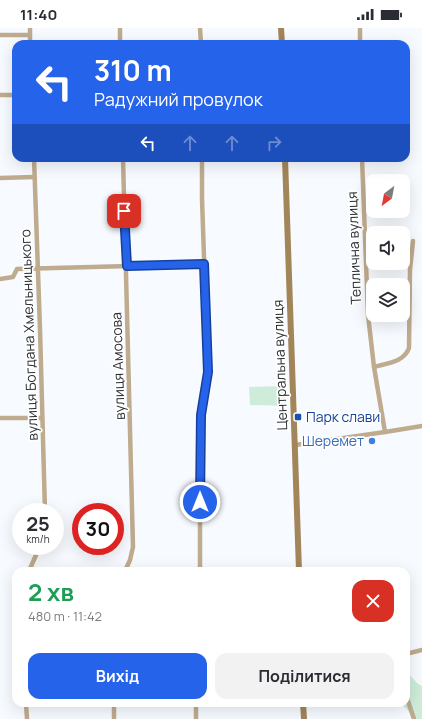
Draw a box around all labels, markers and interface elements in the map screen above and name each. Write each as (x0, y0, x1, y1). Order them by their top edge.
text: 11:40 (20, 4, 57, 25)
text: 310 m (94, 51, 172, 89)
icon: left (28, 56, 80, 108)
text: Радужний провулок (94, 87, 263, 111)
icon: left (137, 132, 159, 154)
icon: ahead (179, 132, 201, 154)
icon: ahead (221, 132, 243, 154)
icon: right (263, 132, 285, 154)
north arrow (366, 174, 410, 218)
map controls (366, 174, 410, 322)
street label: Теплична вулиця (342, 191, 365, 305)
pin (107, 194, 141, 228)
icon: arrive (113, 200, 135, 222)
button: sound (366, 226, 410, 270)
street label: вулиця Богдана Хмельницького (15, 229, 42, 441)
button: layers (366, 278, 410, 322)
street label: Центральна вулиця (268, 299, 291, 431)
street label: вулиця Амосова (106, 312, 129, 420)
place label: Парк слави (306, 407, 380, 426)
marker: Парк слави (293, 412, 303, 422)
place label: Шеремет (302, 431, 364, 450)
marker: Шеремет (367, 436, 377, 446)
position arrow (179, 481, 221, 523)
speed limit sign: 30 (72, 503, 124, 555)
text: 25 (26, 510, 50, 537)
text: km/h (26, 532, 50, 546)
text: 2 хв (28, 575, 74, 608)
button: close (352, 580, 394, 622)
text: 480 m · 11:42 (28, 607, 102, 625)
button: Вихід (28, 653, 207, 699)
button: Поділитися (215, 653, 394, 699)

